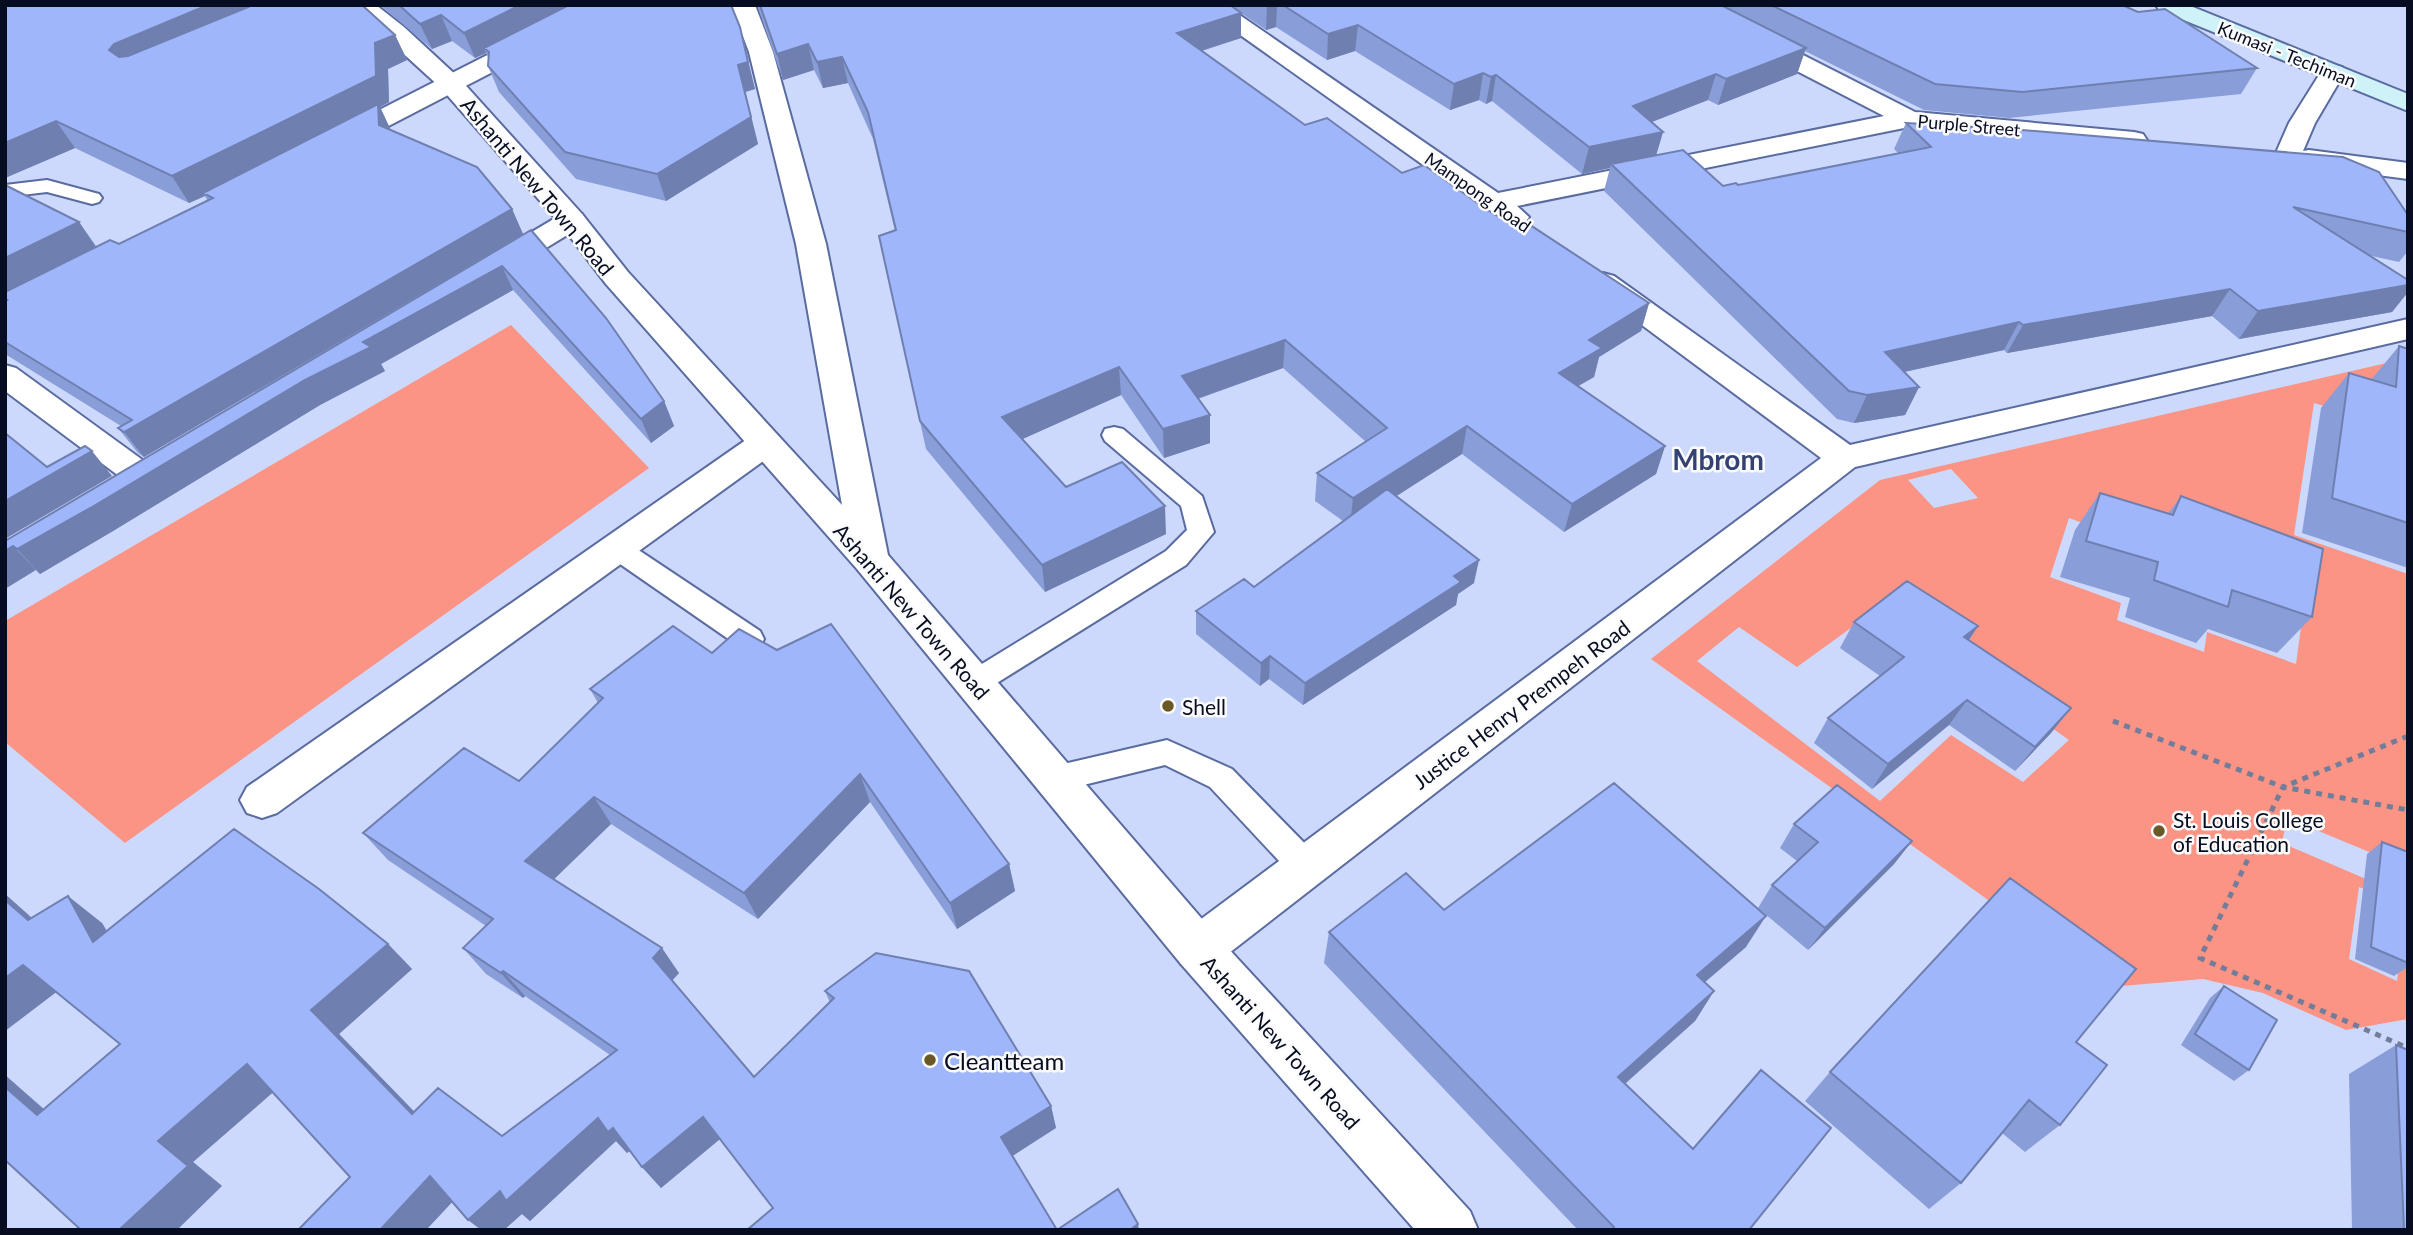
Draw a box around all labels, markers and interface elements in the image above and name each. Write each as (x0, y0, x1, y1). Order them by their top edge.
street label: Kumasi - Techiman (2215, 16, 2359, 92)
street label: Ashanti New Town Road (456, 92, 620, 280)
street label: Purple Street (1917, 110, 2022, 141)
street label: Mampong Road (1421, 147, 1535, 237)
district label: Mbrom (1672, 442, 1764, 476)
street label: Ashanti New Town Road (829, 518, 995, 704)
street label: Justice Henry Prempeh Road (1408, 614, 1634, 794)
place label: Shell (1182, 694, 1226, 719)
marker: Shell (1160, 698, 1176, 714)
place label: St. Louis College of Education (2173, 807, 2324, 856)
marker: St. Louis College of Education (2151, 823, 2167, 839)
street label: Ashanti New Town Road (1197, 950, 1365, 1134)
place label: Cleantteam (944, 1046, 1064, 1075)
marker: Cleantteam (922, 1052, 938, 1068)

